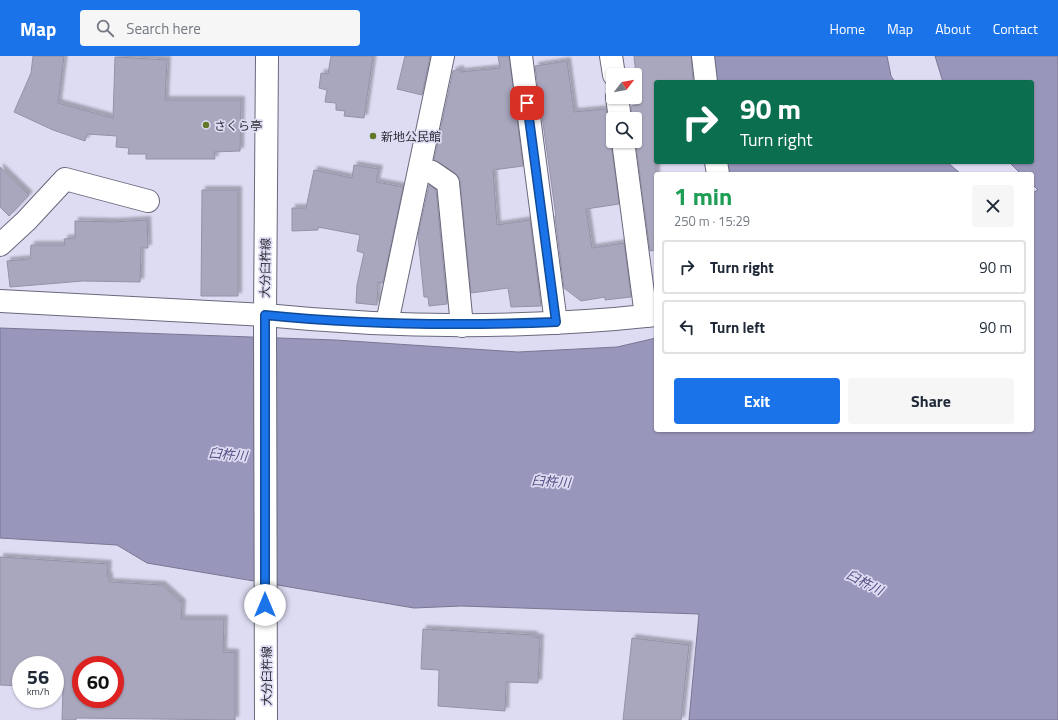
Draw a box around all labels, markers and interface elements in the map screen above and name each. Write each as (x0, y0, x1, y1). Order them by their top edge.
search box (80, 10, 360, 46)
text: Map (20, 14, 56, 43)
icon: search (94, 17, 116, 39)
text: Search here (126, 17, 201, 40)
text: Home (830, 18, 865, 39)
text: Map (887, 18, 913, 39)
text: About (935, 18, 971, 39)
text: Contact (993, 18, 1038, 39)
north arrow (606, 68, 642, 104)
map controls (606, 68, 642, 148)
pin (510, 86, 544, 120)
text: 90 m (740, 87, 801, 130)
icon: arrive (516, 92, 538, 114)
icon: right (674, 96, 726, 148)
button: search (606, 112, 642, 148)
place label: さくら亭 (214, 116, 262, 135)
marker: さくら亭 (201, 120, 211, 130)
text: Turn right (740, 126, 813, 153)
place label: 新地公民館 (381, 127, 441, 146)
marker: 新地公民館 (368, 131, 378, 141)
text: 1 min (674, 178, 732, 214)
button: close (972, 185, 1014, 227)
text: 250 m · 15:29 (674, 211, 750, 231)
street label: 大分臼杵線 (255, 238, 275, 298)
icon: right (676, 256, 698, 278)
text: Turn right (710, 256, 774, 279)
text: 90 m (979, 256, 1012, 279)
icon: left (676, 316, 698, 338)
text: Turn left (710, 316, 765, 339)
text: 90 m (979, 316, 1012, 339)
button: Exit (674, 378, 840, 424)
button: Share (848, 378, 1014, 424)
water label: 臼杵川 (208, 442, 250, 466)
water label: 臼杵川 (531, 470, 573, 492)
water label: 臼杵川 (843, 564, 889, 601)
position arrow (244, 584, 286, 626)
street label: 大分臼杵線 (257, 646, 276, 706)
speed limit sign: 60 (72, 656, 124, 708)
text: 56 (27, 661, 49, 692)
text: km/h (27, 684, 49, 699)

